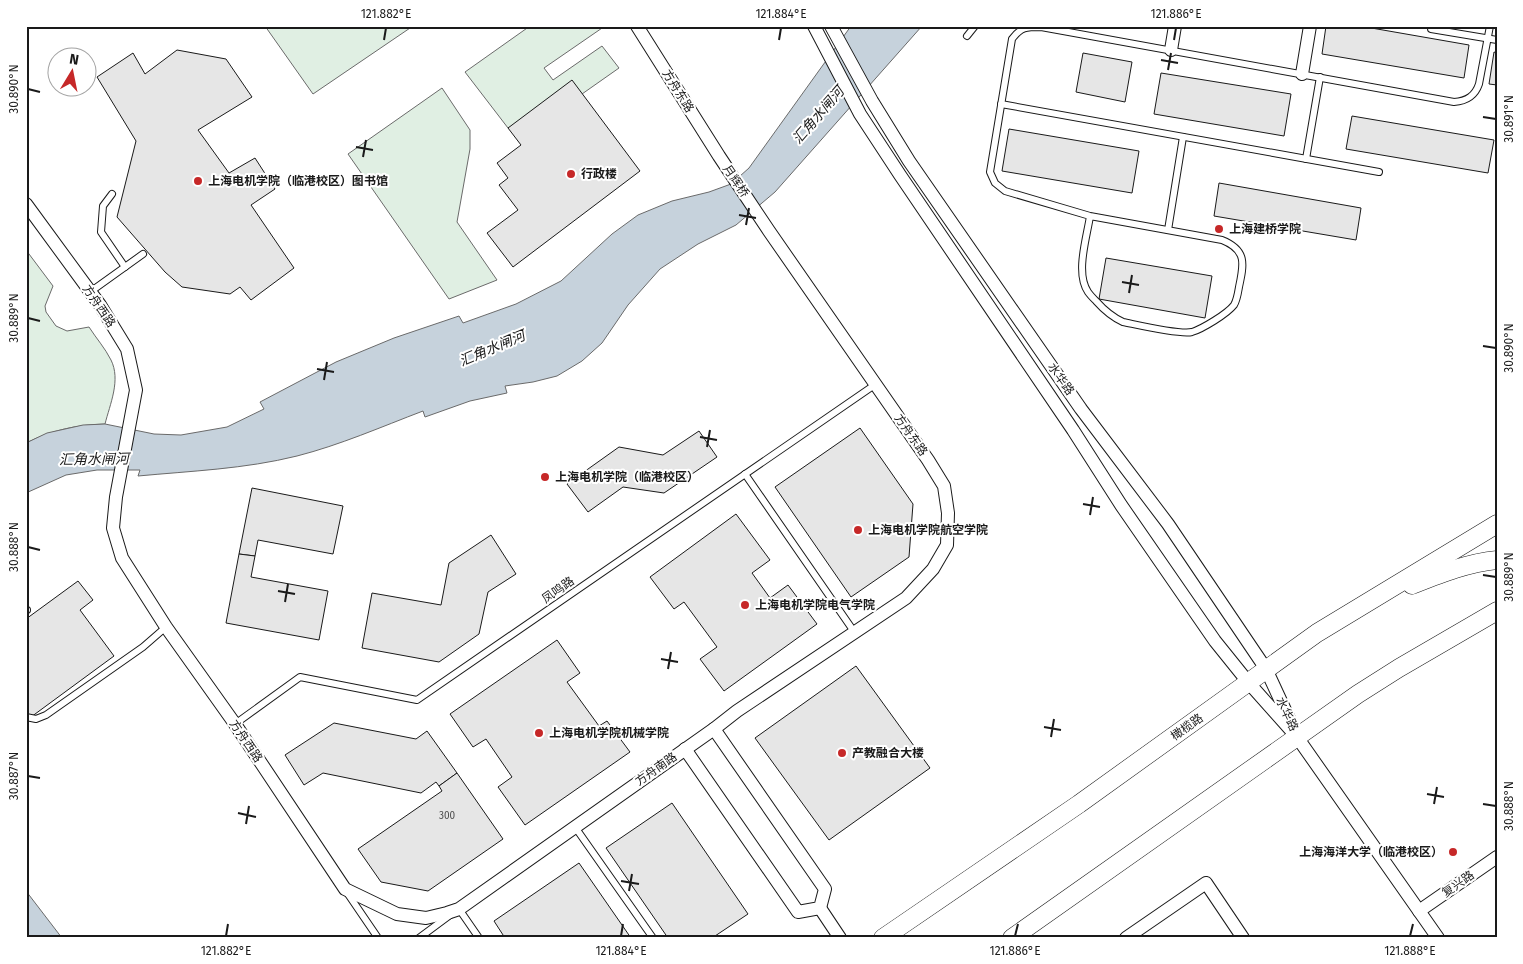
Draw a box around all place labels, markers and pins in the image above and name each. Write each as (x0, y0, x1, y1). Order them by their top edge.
place label: 行政楼 (581, 167, 617, 181)
marker: 行政楼 (565, 168, 577, 180)
place label: 上海电机学院（临港校区）图书馆 (208, 174, 388, 188)
marker: 上海电机学院（临港校区）图书馆 (192, 175, 204, 187)
place label: 上海建桥学院 (1229, 222, 1301, 236)
marker: 上海建桥学院 (1213, 223, 1225, 235)
place label: 上海电机学院（临港校区） (555, 470, 699, 484)
marker: 上海电机学院（临港校区） (539, 471, 551, 483)
place label: 上海电机学院航空学院 (868, 523, 988, 537)
marker: 上海电机学院航空学院 (852, 524, 864, 536)
place label: 上海电机学院电气学院 (755, 598, 875, 612)
marker: 上海电机学院电气学院 (739, 599, 751, 611)
place label: 上海电机学院机械学院 (549, 726, 669, 740)
marker: 上海电机学院机械学院 (533, 727, 545, 739)
place label: 产教融合大楼 (852, 746, 924, 760)
marker: 产教融合大楼 (836, 747, 848, 759)
place label: 上海海洋大学（临港校区） (1299, 845, 1443, 859)
marker: 上海海洋大学（临港校区） (1447, 846, 1459, 858)

